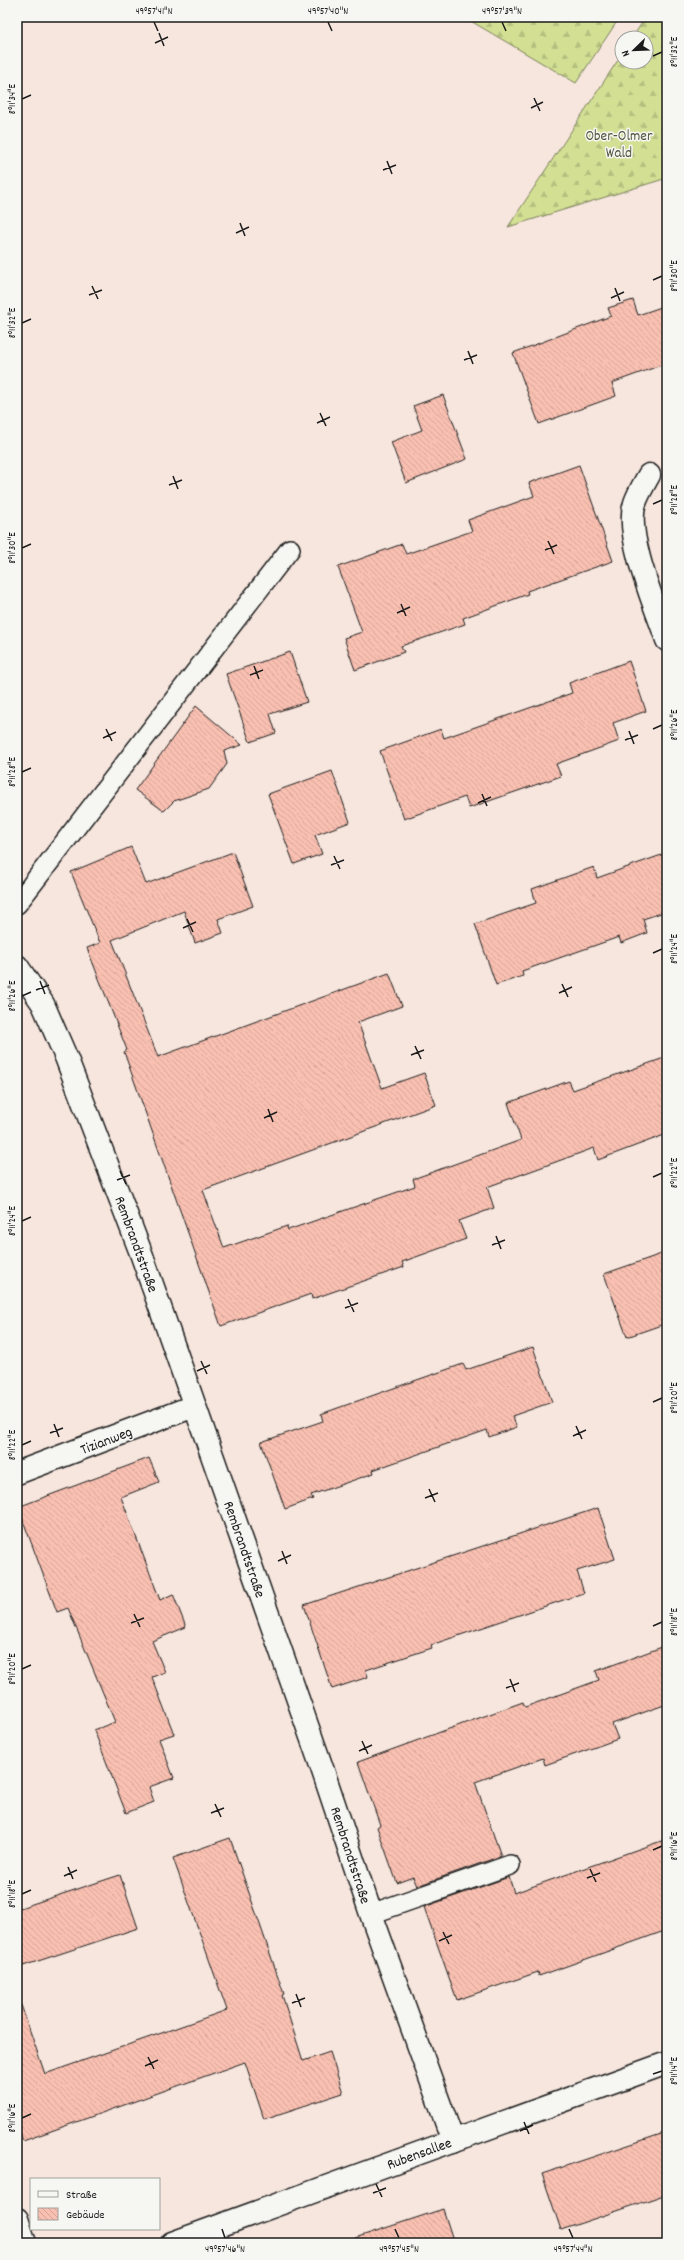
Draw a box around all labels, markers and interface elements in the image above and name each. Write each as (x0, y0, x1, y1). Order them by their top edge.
text: 49°57'41"N (135, 5, 173, 19)
text: 49°57'40"N (308, 5, 348, 19)
text: 49°57'39"N (482, 5, 522, 19)
north arrow (614, 30, 654, 70)
text: 8°11'32"E (668, 36, 682, 67)
text: N (618, 47, 635, 59)
text: 8°11'34"E (6, 83, 20, 114)
park label: Ober-Olmer Wald (585, 126, 653, 165)
text: 8°11'30"E (668, 260, 682, 292)
text: 8°11'32"E (6, 307, 20, 338)
text: 8°11'28"E (668, 485, 682, 515)
text: 8°11'30"E (6, 532, 20, 564)
text: 8°11'26"E (668, 709, 682, 740)
text: 8°11'28"E (6, 757, 20, 787)
text: 8°11'24"E (668, 933, 682, 964)
text: 8°11'26"E (6, 980, 20, 1011)
text: 8°11'22"E (668, 1157, 682, 1188)
street label: Rembrandtstraße (108, 1193, 163, 1296)
text: 8°11'24"E (6, 1205, 20, 1236)
text: 8°11'20"E (668, 1382, 682, 1414)
street label: Tizianweg (78, 1422, 136, 1462)
text: 8°11'22"E (6, 1429, 20, 1460)
street label: Rembrandtstraße (216, 1498, 270, 1601)
text: 8°11'18"E (668, 1608, 682, 1636)
text: 8°11'20"E (6, 1653, 20, 1685)
street label: Rembrandtstraße (323, 1804, 375, 1907)
text: 8°11'16"E (668, 1831, 682, 1860)
text: 8°11'18"E (6, 1880, 20, 1908)
text: 8°11'14"E (668, 2057, 682, 2085)
text: 8°11'16"E (6, 2103, 20, 2132)
street label: Rubensallee (384, 2133, 456, 2177)
legend (30, 2178, 160, 2230)
text: Straße (66, 2187, 97, 2204)
text: Gebäude (66, 2207, 105, 2224)
text: 49°57'46"N (205, 2243, 245, 2257)
text: 49°57'45"N (379, 2243, 419, 2257)
text: 49°57'44"N (553, 2243, 593, 2257)

